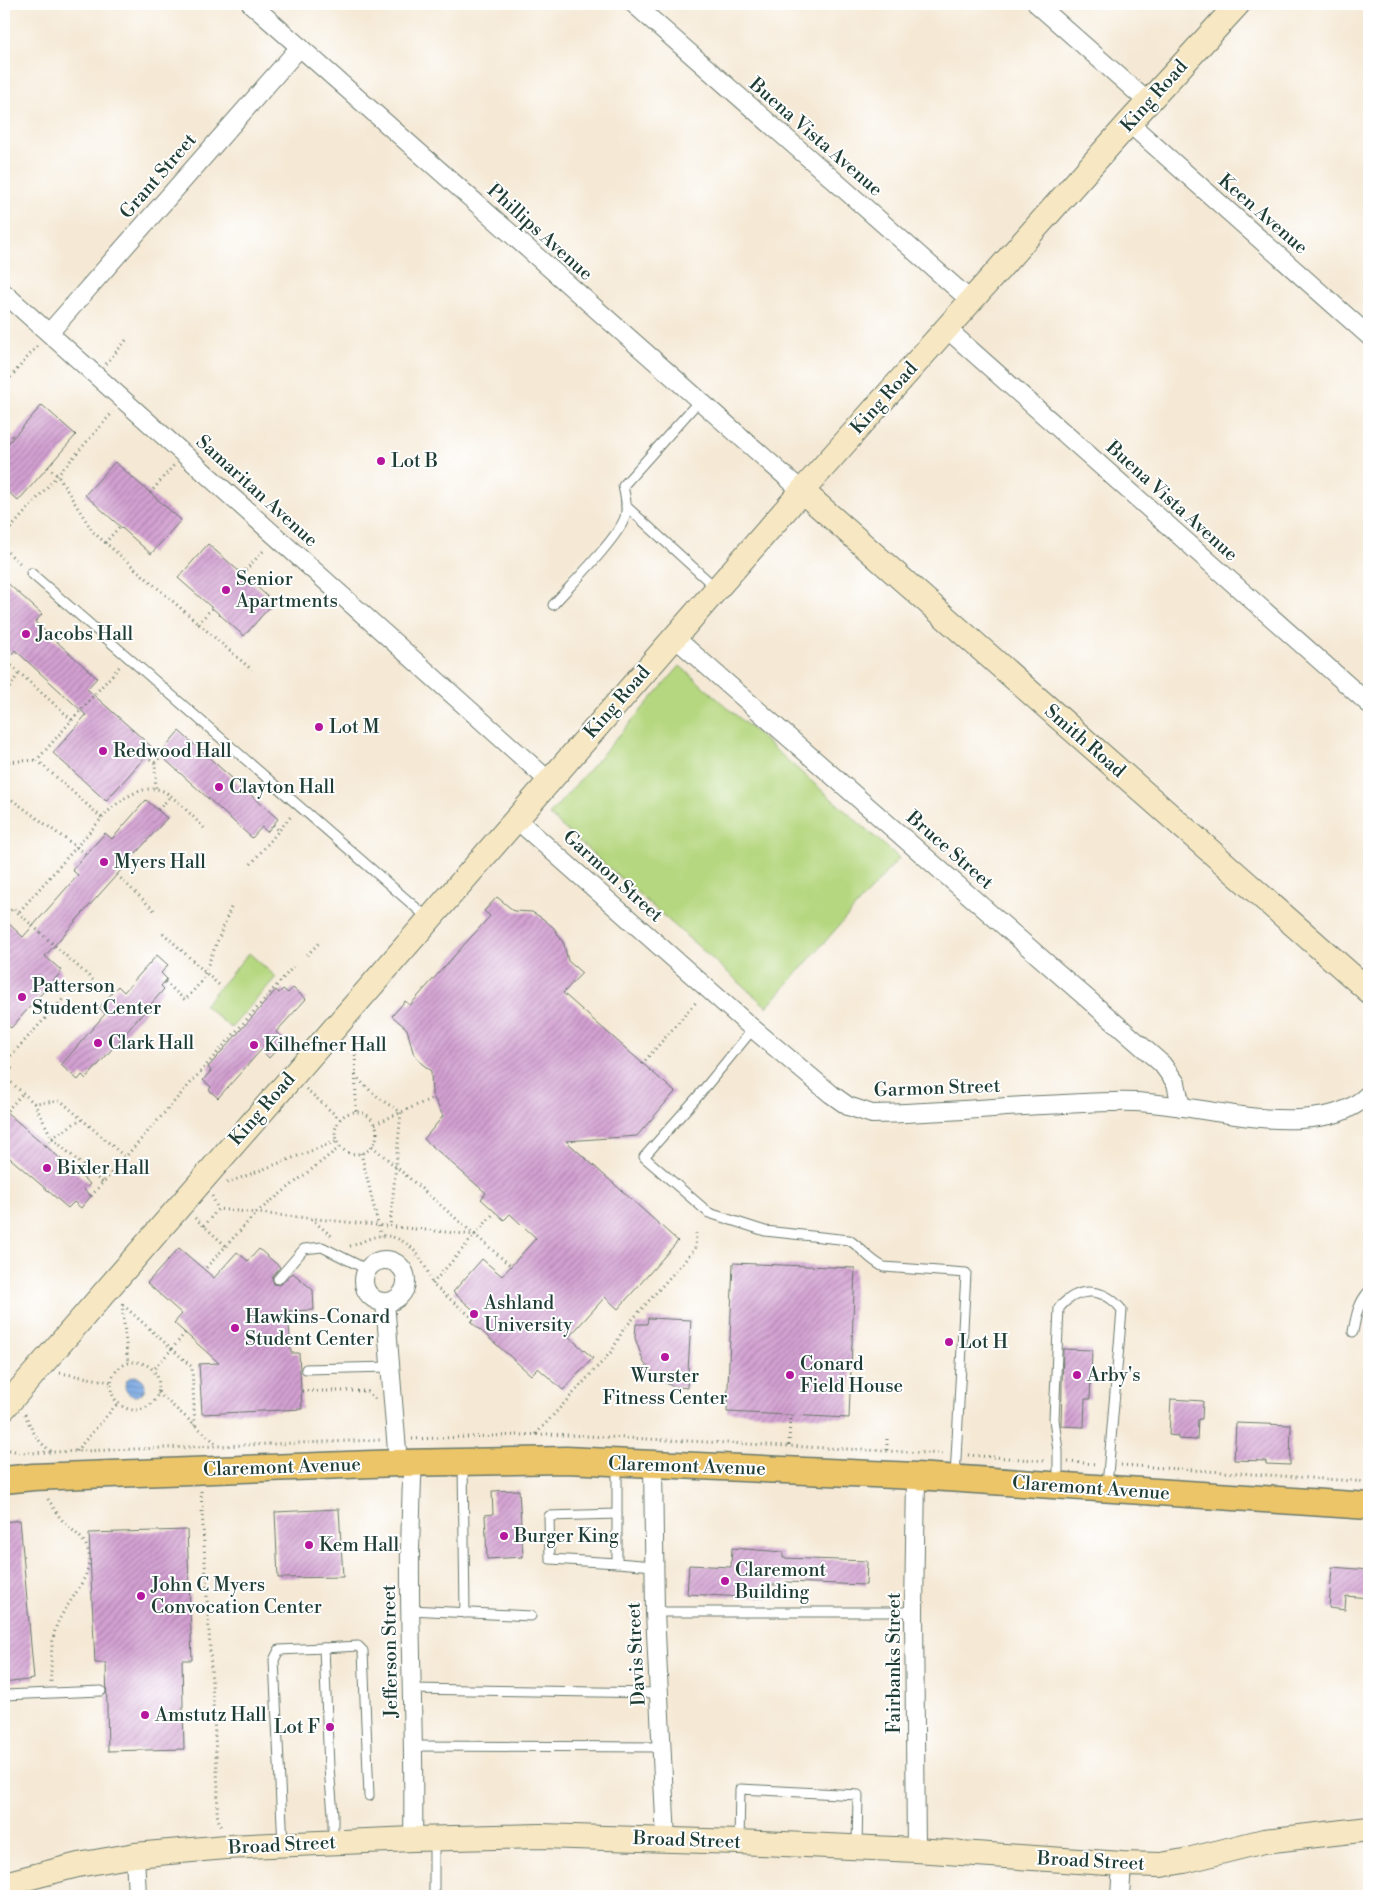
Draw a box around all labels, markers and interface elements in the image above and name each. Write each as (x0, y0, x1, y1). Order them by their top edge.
street label: King Road (1115, 55, 1193, 137)
street label: Buena Vista Avenue (744, 72, 888, 202)
street label: Grant Street (114, 128, 202, 224)
street label: Keen Avenue (1213, 169, 1313, 259)
street label: Phillips Avenue (482, 178, 598, 286)
street label: King Road (845, 357, 923, 439)
street label: Samaritan Avenue (191, 430, 323, 552)
street label: Buena Vista Avenue (1100, 435, 1243, 566)
place label: Lot B (391, 449, 438, 473)
marker: Lot B (375, 455, 387, 467)
place label: Senior Apartments (235, 567, 338, 613)
marker: Senior Apartments (220, 584, 232, 596)
place label: Jacobs Hall (35, 622, 133, 646)
marker: Jacobs Hall (20, 628, 32, 640)
street label: King Road (579, 660, 655, 744)
street label: Smith Road (1039, 699, 1131, 783)
place label: Lot M (329, 715, 380, 739)
marker: Lot M (313, 721, 325, 733)
place label: Redwood Hall (113, 739, 232, 763)
marker: Redwood Hall (97, 745, 109, 757)
place label: Clayton Hall (229, 775, 335, 799)
marker: Clayton Hall (213, 781, 225, 793)
street label: Bruce Street (901, 805, 999, 895)
street label: Garmon Street (558, 825, 668, 927)
place label: Myers Hall (114, 850, 206, 874)
marker: Myers Hall (98, 856, 110, 868)
place label: Patterson Student Center (32, 974, 161, 1020)
marker: Patterson Student Center (16, 991, 28, 1003)
place label: Clark Hall (108, 1031, 195, 1055)
place label: Kilhefner Hall (264, 1033, 387, 1057)
marker: Clark Hall (92, 1037, 104, 1049)
marker: Kilhefner Hall (248, 1039, 260, 1051)
street label: King Road (224, 1067, 300, 1151)
street label: Garmon Street (873, 1074, 1001, 1102)
place label: Bixler Hall (56, 1156, 150, 1180)
marker: Bixler Hall (41, 1162, 53, 1174)
place label: Ashland University (483, 1291, 573, 1337)
place label: Hawkins-Conard Student Center (245, 1305, 390, 1351)
marker: Ashland University (468, 1308, 480, 1320)
marker: Hawkins-Conard Student Center (229, 1322, 241, 1334)
place label: Lot H (959, 1330, 1008, 1354)
marker: Lot H (943, 1336, 955, 1348)
marker: Wurster Fitness Center (659, 1351, 671, 1363)
place label: Conard Field House (800, 1352, 903, 1398)
place label: Arby's (1086, 1363, 1141, 1387)
place label: Wurster Fitness Center (603, 1364, 727, 1410)
marker: Conard Field House (784, 1369, 796, 1381)
marker: Arby's (1071, 1369, 1083, 1381)
street label: Claremont Avenue (608, 1451, 766, 1481)
street label: Claremont Avenue (203, 1452, 361, 1482)
street label: Claremont Avenue (1011, 1471, 1171, 1505)
place label: Burger King (513, 1524, 619, 1548)
marker: Burger King (498, 1530, 510, 1542)
place label: Kem Hall (319, 1533, 399, 1557)
marker: Kem Hall (303, 1539, 315, 1551)
place label: Claremont Building (734, 1558, 827, 1604)
place label: John C Myers Convocation Center (150, 1573, 322, 1619)
marker: Claremont Building (719, 1575, 731, 1587)
street label: Jefferson Street (377, 1584, 403, 1719)
marker: John C Myers Convocation Center (135, 1590, 147, 1602)
street label: Fairbanks Street (882, 1592, 906, 1734)
street label: Davis Street (621, 1601, 651, 1706)
place label: Amstutz Hall (154, 1703, 267, 1727)
marker: Amstutz Hall (139, 1709, 151, 1721)
place label: Lot F (274, 1715, 320, 1739)
marker: Lot F (324, 1721, 336, 1733)
street label: Broad Street (632, 1826, 742, 1854)
street label: Broad Street (226, 1830, 337, 1860)
street label: Broad Street (1035, 1846, 1146, 1876)

